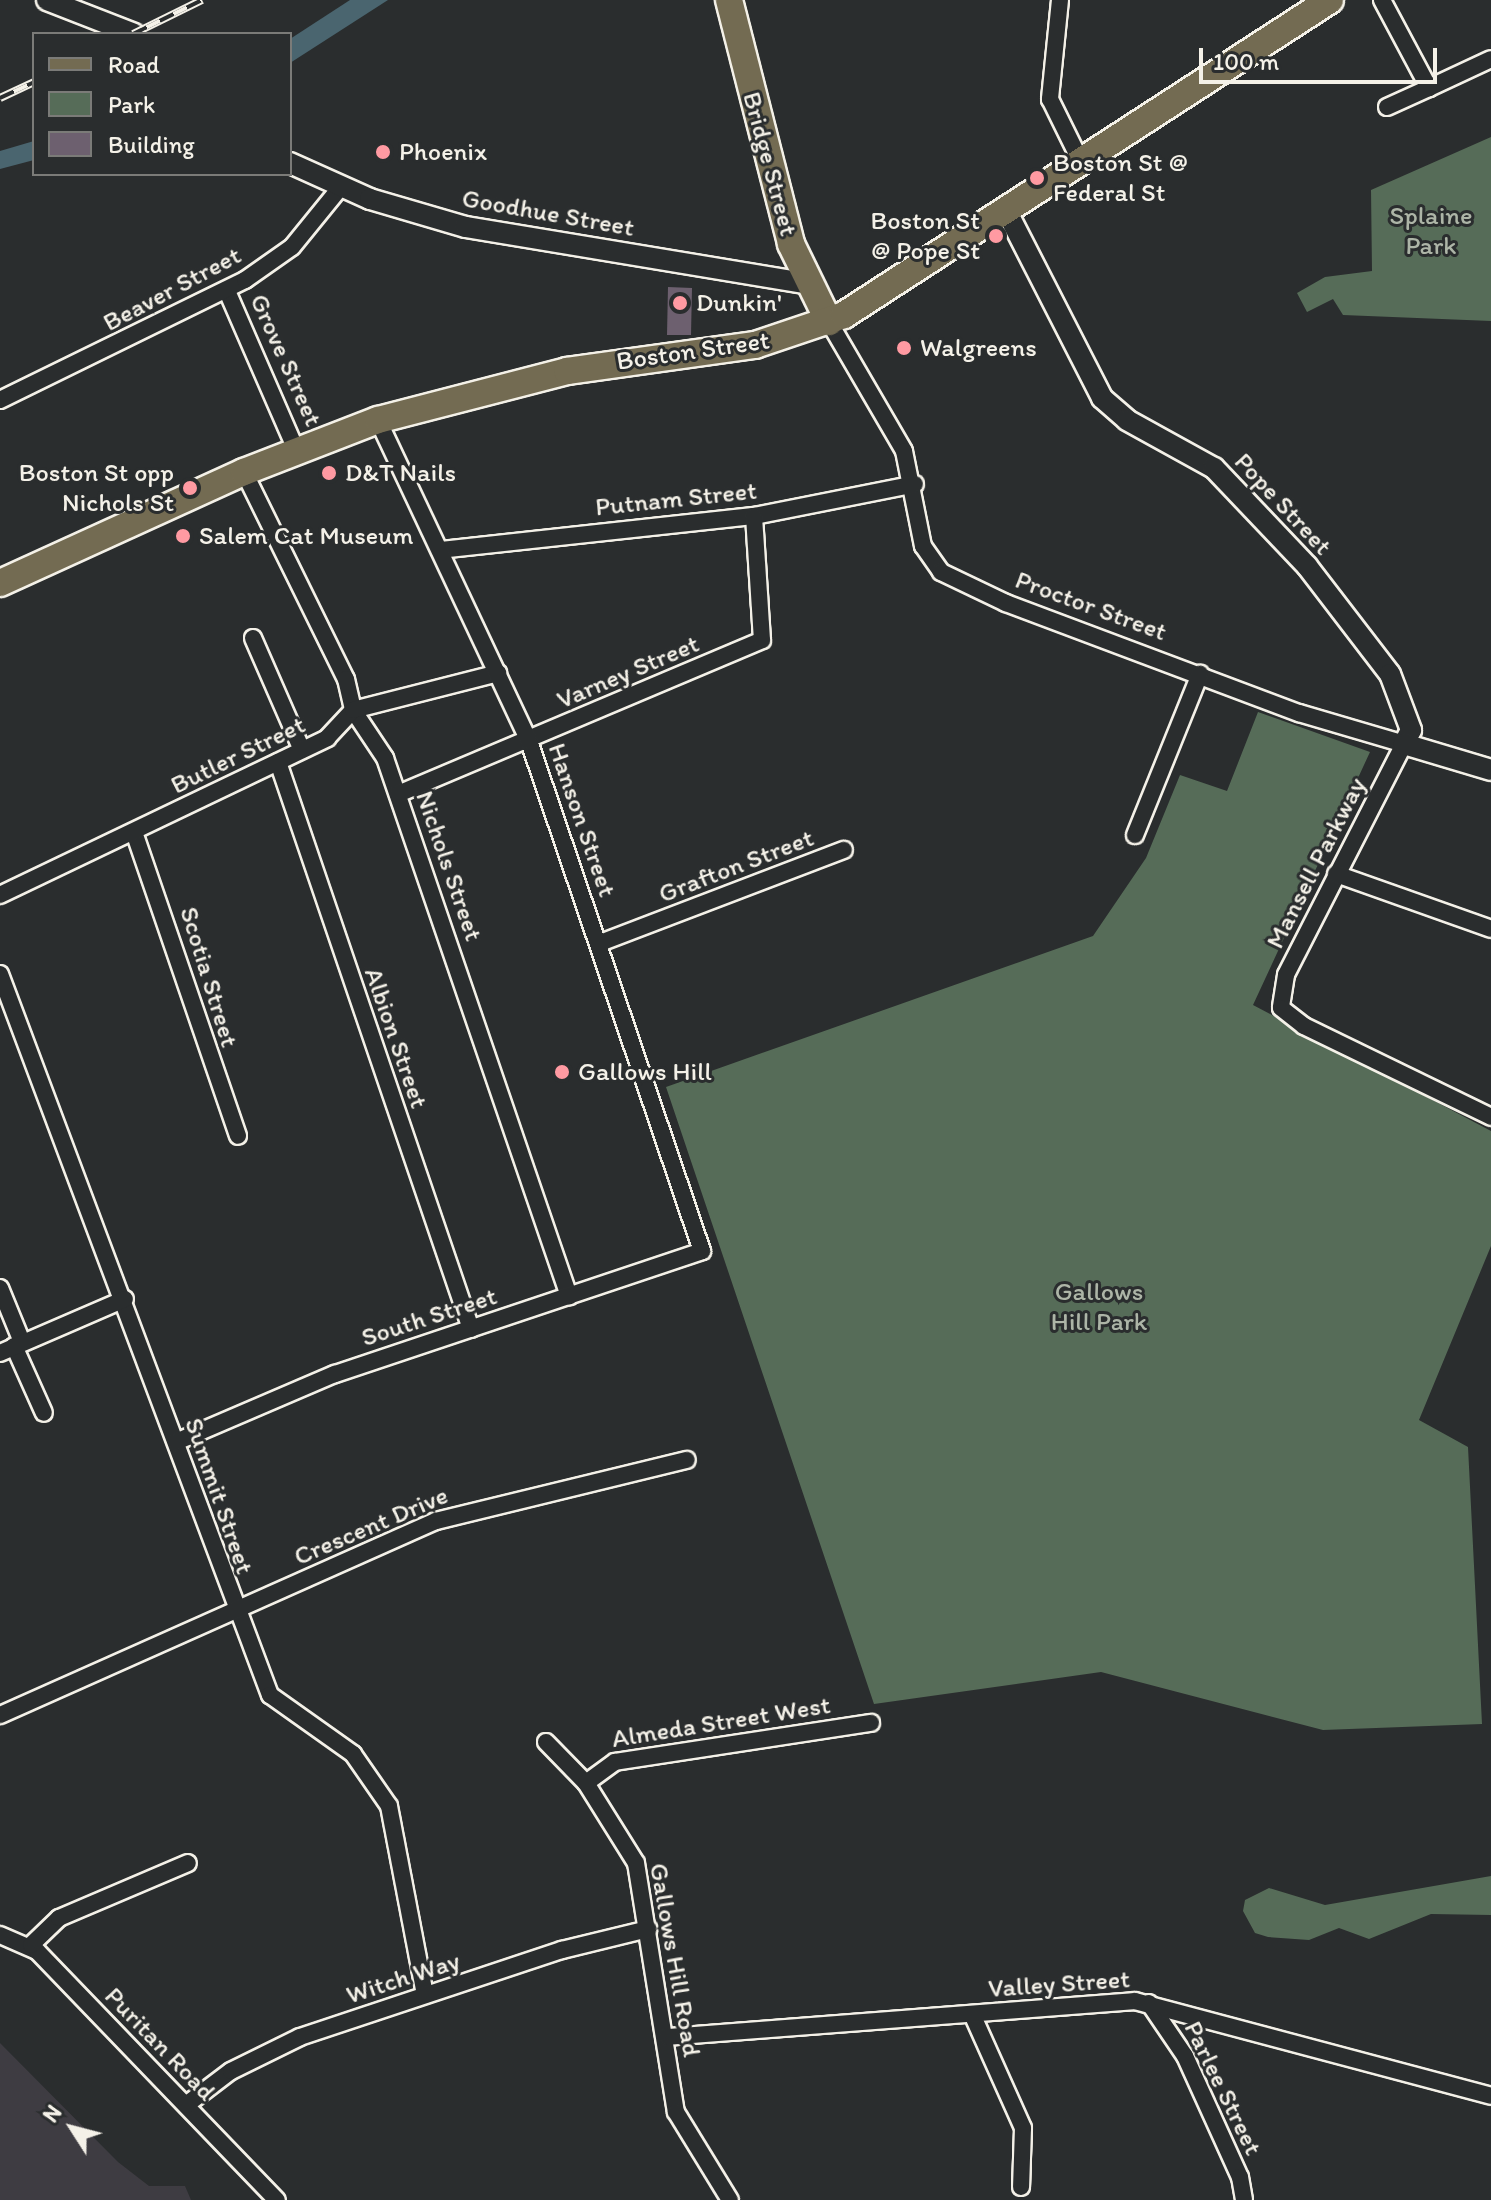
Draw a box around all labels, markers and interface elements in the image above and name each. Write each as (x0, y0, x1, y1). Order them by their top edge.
legend (32, 32, 292, 176)
scale bar (1203, 32, 1441, 82)
text: 100 m (1213, 47, 1279, 76)
text: Road (108, 50, 160, 79)
street label: Bridge Street (736, 89, 804, 239)
text: Park (108, 90, 155, 119)
text: Building (108, 130, 195, 159)
place label: Phoenix (399, 136, 487, 168)
marker: Phoenix (374, 143, 392, 161)
place label: Boston St @ Federal St (1053, 147, 1188, 208)
marker: Boston St @ Federal St (1028, 169, 1046, 187)
street label: Goodhue Street (460, 183, 636, 243)
park label: Splaine Park (1389, 200, 1473, 262)
place label: Boston St @ Pope St (870, 205, 980, 266)
marker: Boston St @ Pope St (987, 227, 1005, 245)
street label: Beaver Street (98, 240, 246, 338)
place label: Dunkin' (696, 287, 782, 319)
street label: Grove Street (243, 289, 329, 431)
marker: Dunkin' (671, 294, 689, 312)
street label: Boston Street (615, 325, 771, 377)
place label: Walgreens (920, 332, 1037, 364)
marker: Walgreens (895, 339, 913, 357)
street label: Pope Street (1228, 447, 1338, 561)
place label: Boston St opp Nichols St (19, 457, 174, 518)
place label: D&T Nails (345, 457, 456, 489)
marker: D&T Nails (320, 464, 338, 482)
street label: Putnam Street (594, 475, 758, 523)
marker: Boston St opp Nichols St (181, 479, 199, 497)
place label: Salem Cat Museum (199, 520, 414, 552)
marker: Salem Cat Museum (174, 527, 192, 545)
street label: Proctor Street (1011, 564, 1171, 648)
street label: Varney Street (552, 628, 704, 716)
street label: Butler Street (166, 709, 310, 801)
street label: Hanson Street (541, 739, 623, 901)
street label: Mansell Parkway (1260, 773, 1372, 953)
street label: Nichols Street (409, 787, 489, 945)
street label: Grafton Street (655, 822, 817, 910)
street label: Scotia Street (173, 903, 245, 1051)
street label: Albion Street (357, 964, 435, 1112)
place label: Gallows Hill (578, 1056, 712, 1088)
marker: Gallows Hill (553, 1063, 571, 1081)
park label: Gallows Hill Park (1051, 1276, 1147, 1338)
street label: South Street (358, 1281, 500, 1353)
street label: Summit Street (178, 1414, 260, 1578)
street label: Crescent Drive (289, 1480, 453, 1572)
street label: Almeda Street West (610, 1689, 832, 1755)
street label: Gallows Hill Road (643, 1861, 707, 2059)
street label: Witch Way (343, 1945, 463, 2011)
street label: Valley Street (987, 1963, 1131, 2005)
street label: Puritan Road (98, 1981, 222, 2107)
street label: Parlee Street (1177, 2016, 1269, 2160)
north arrow (32, 2088, 112, 2168)
text: N (37, 2100, 67, 2128)

